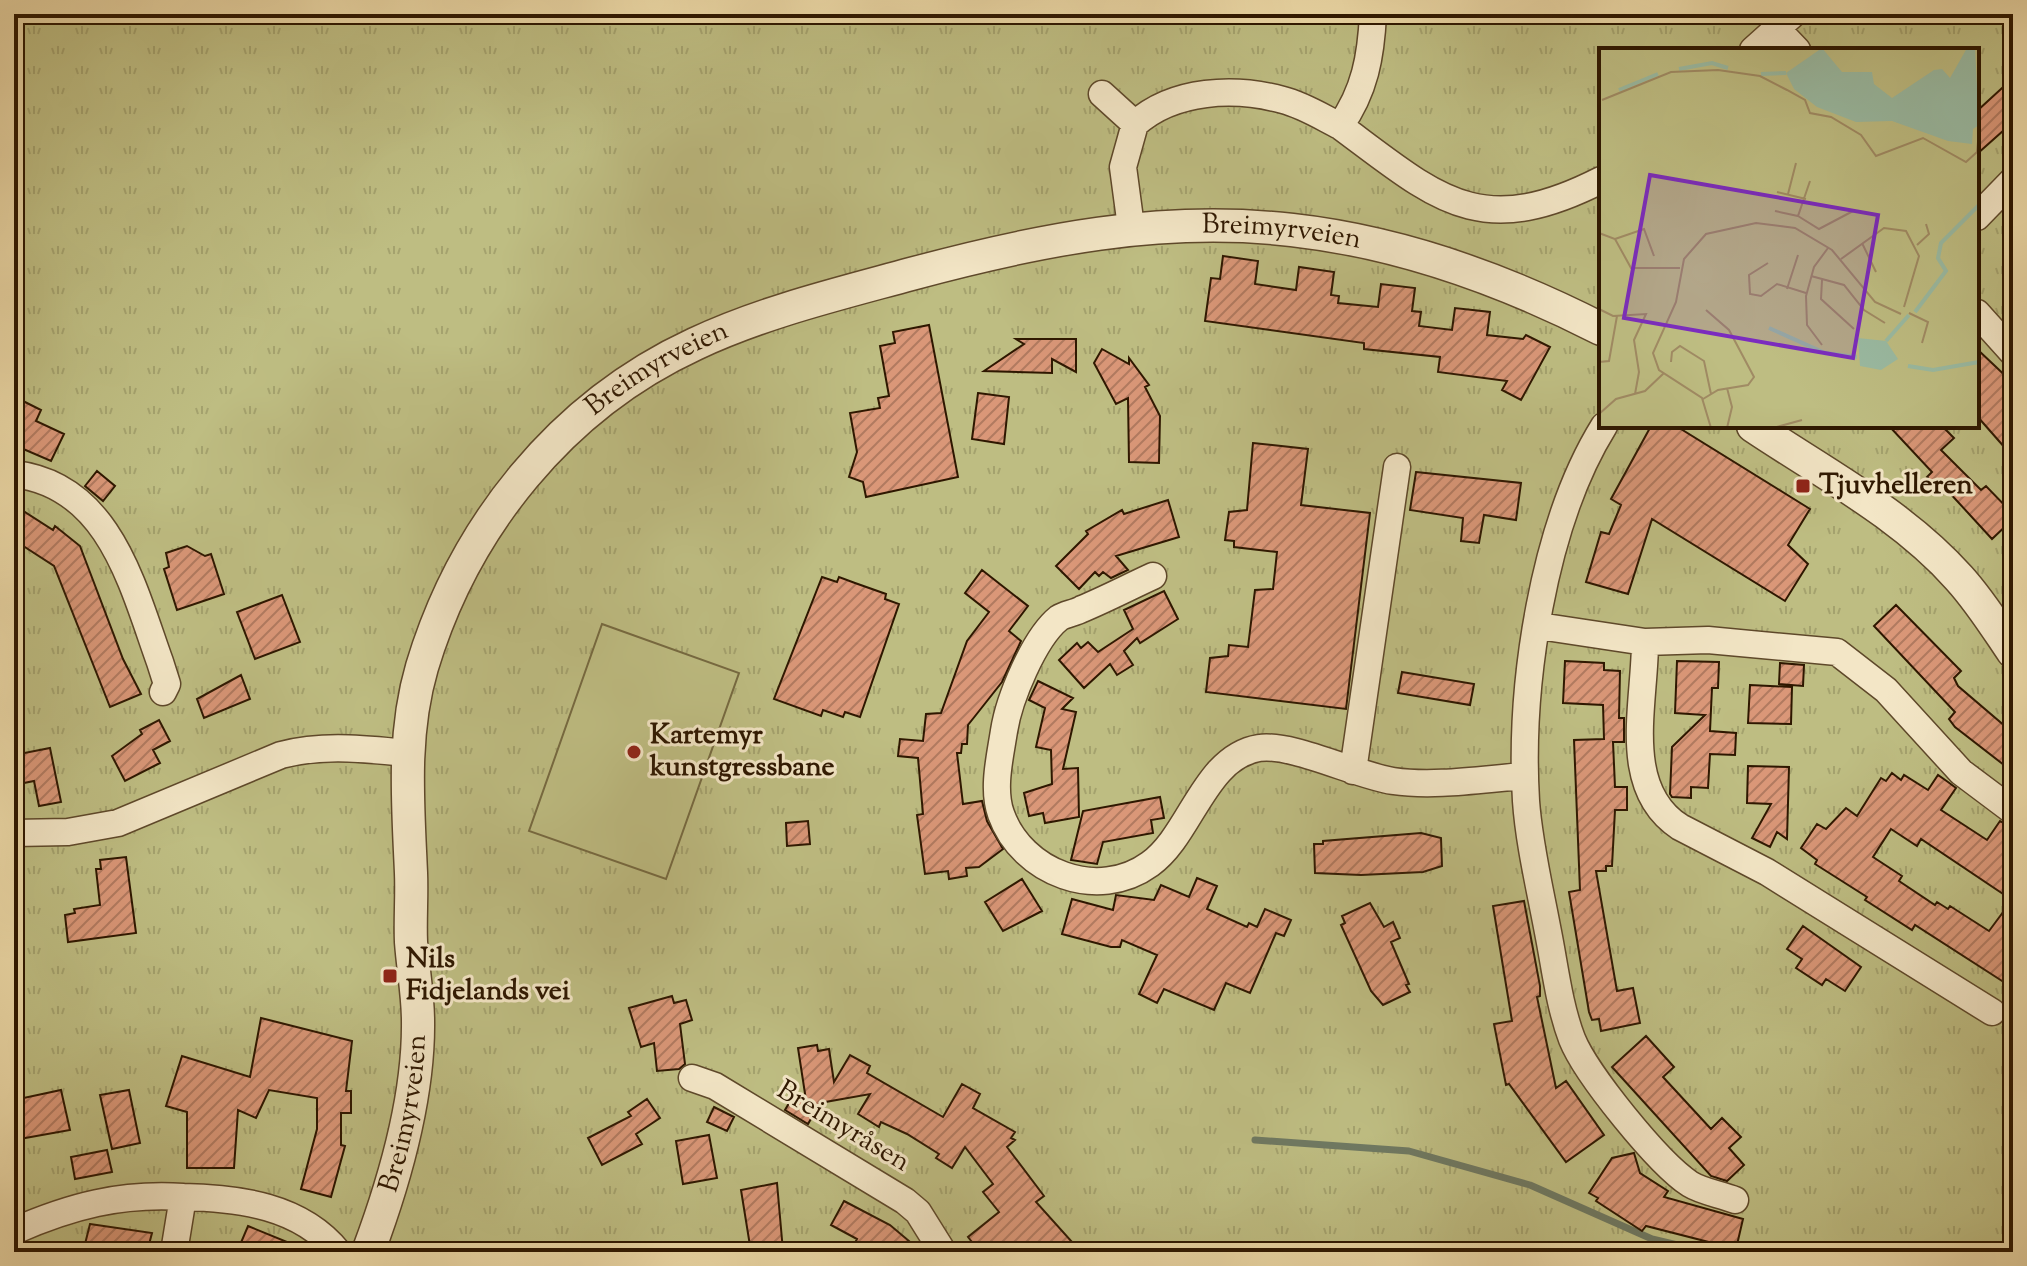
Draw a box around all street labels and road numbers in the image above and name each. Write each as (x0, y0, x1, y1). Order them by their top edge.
street label: Breimyrveien (1202, 206, 1365, 261)
street label: Breimyrveien (577, 311, 735, 426)
street label: Breimyrveien (370, 1034, 438, 1197)
street label: Breimyråsen (769, 1071, 917, 1183)

